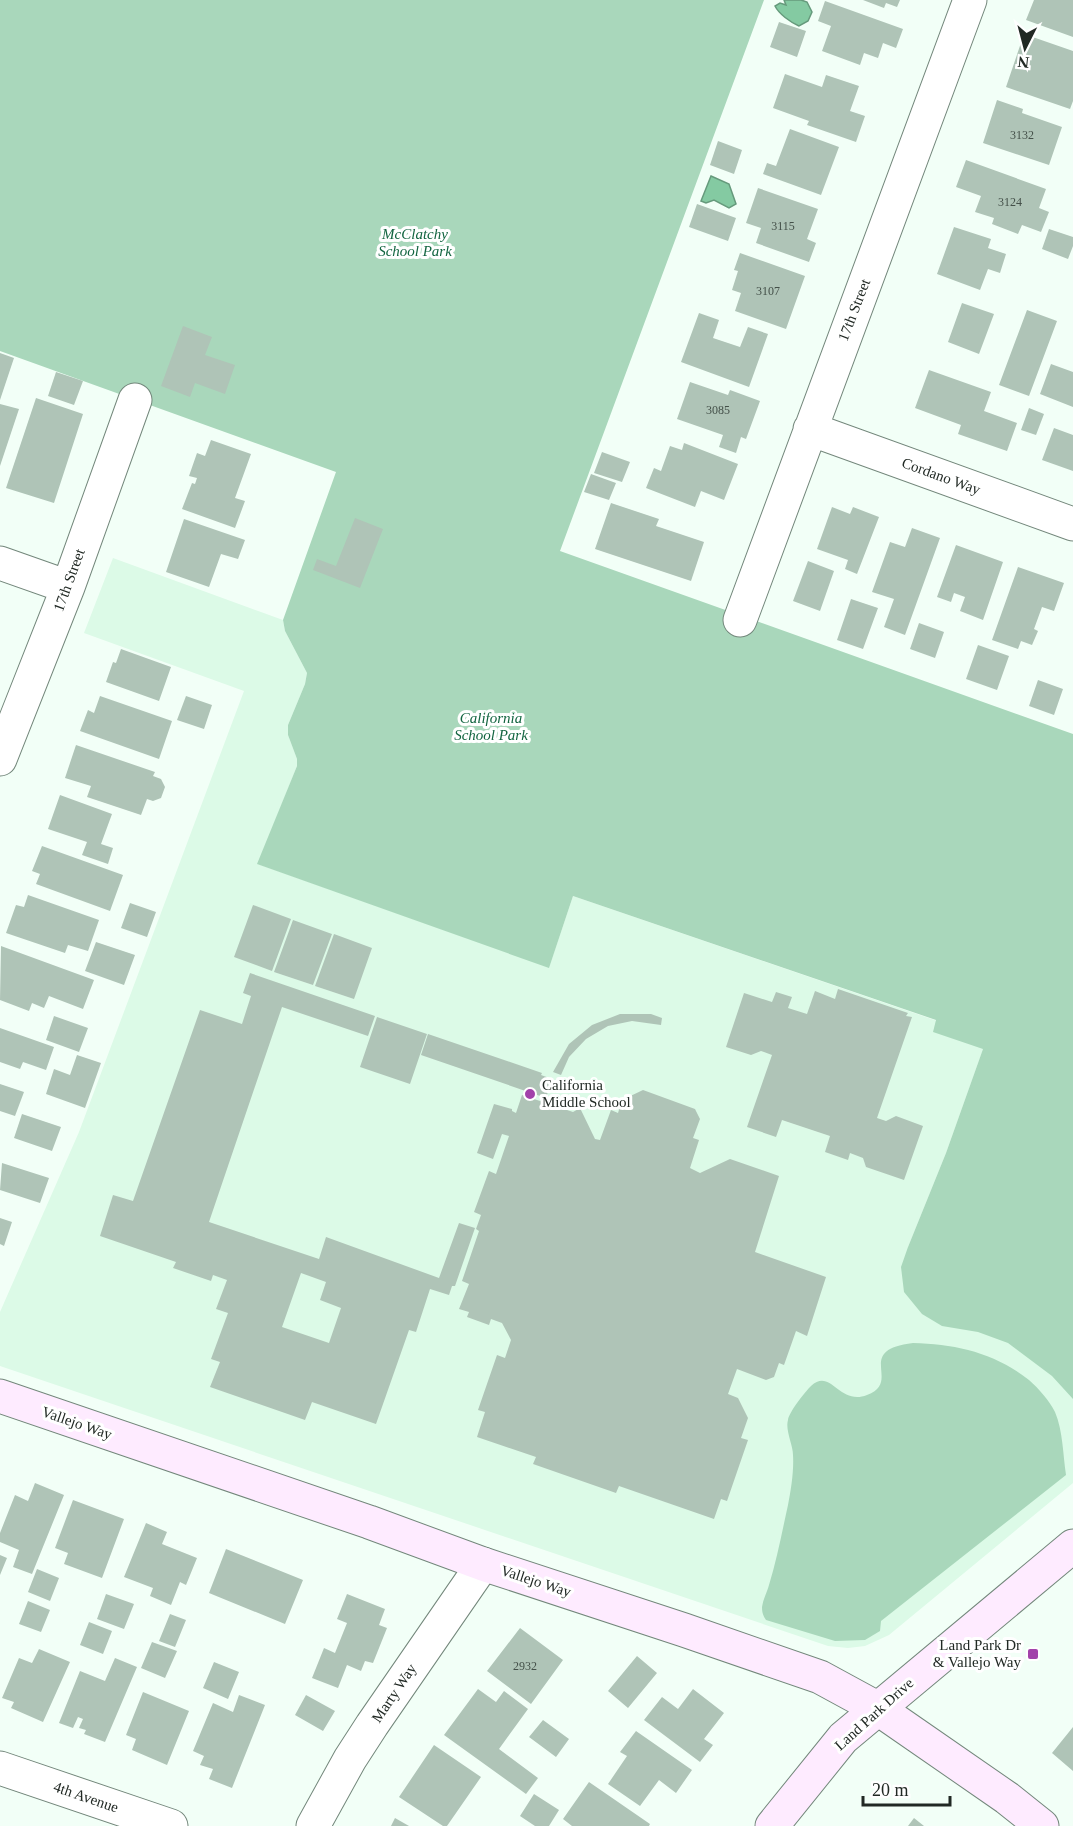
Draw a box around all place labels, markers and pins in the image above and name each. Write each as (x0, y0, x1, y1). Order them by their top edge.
place label: California Middle School (542, 1077, 631, 1110)
marker: California Middle School (523, 1087, 537, 1101)
place label: Land Park Dr & Vallejo Way (933, 1637, 1021, 1670)
marker: Land Park Dr & Vallejo Way (1026, 1647, 1040, 1661)

